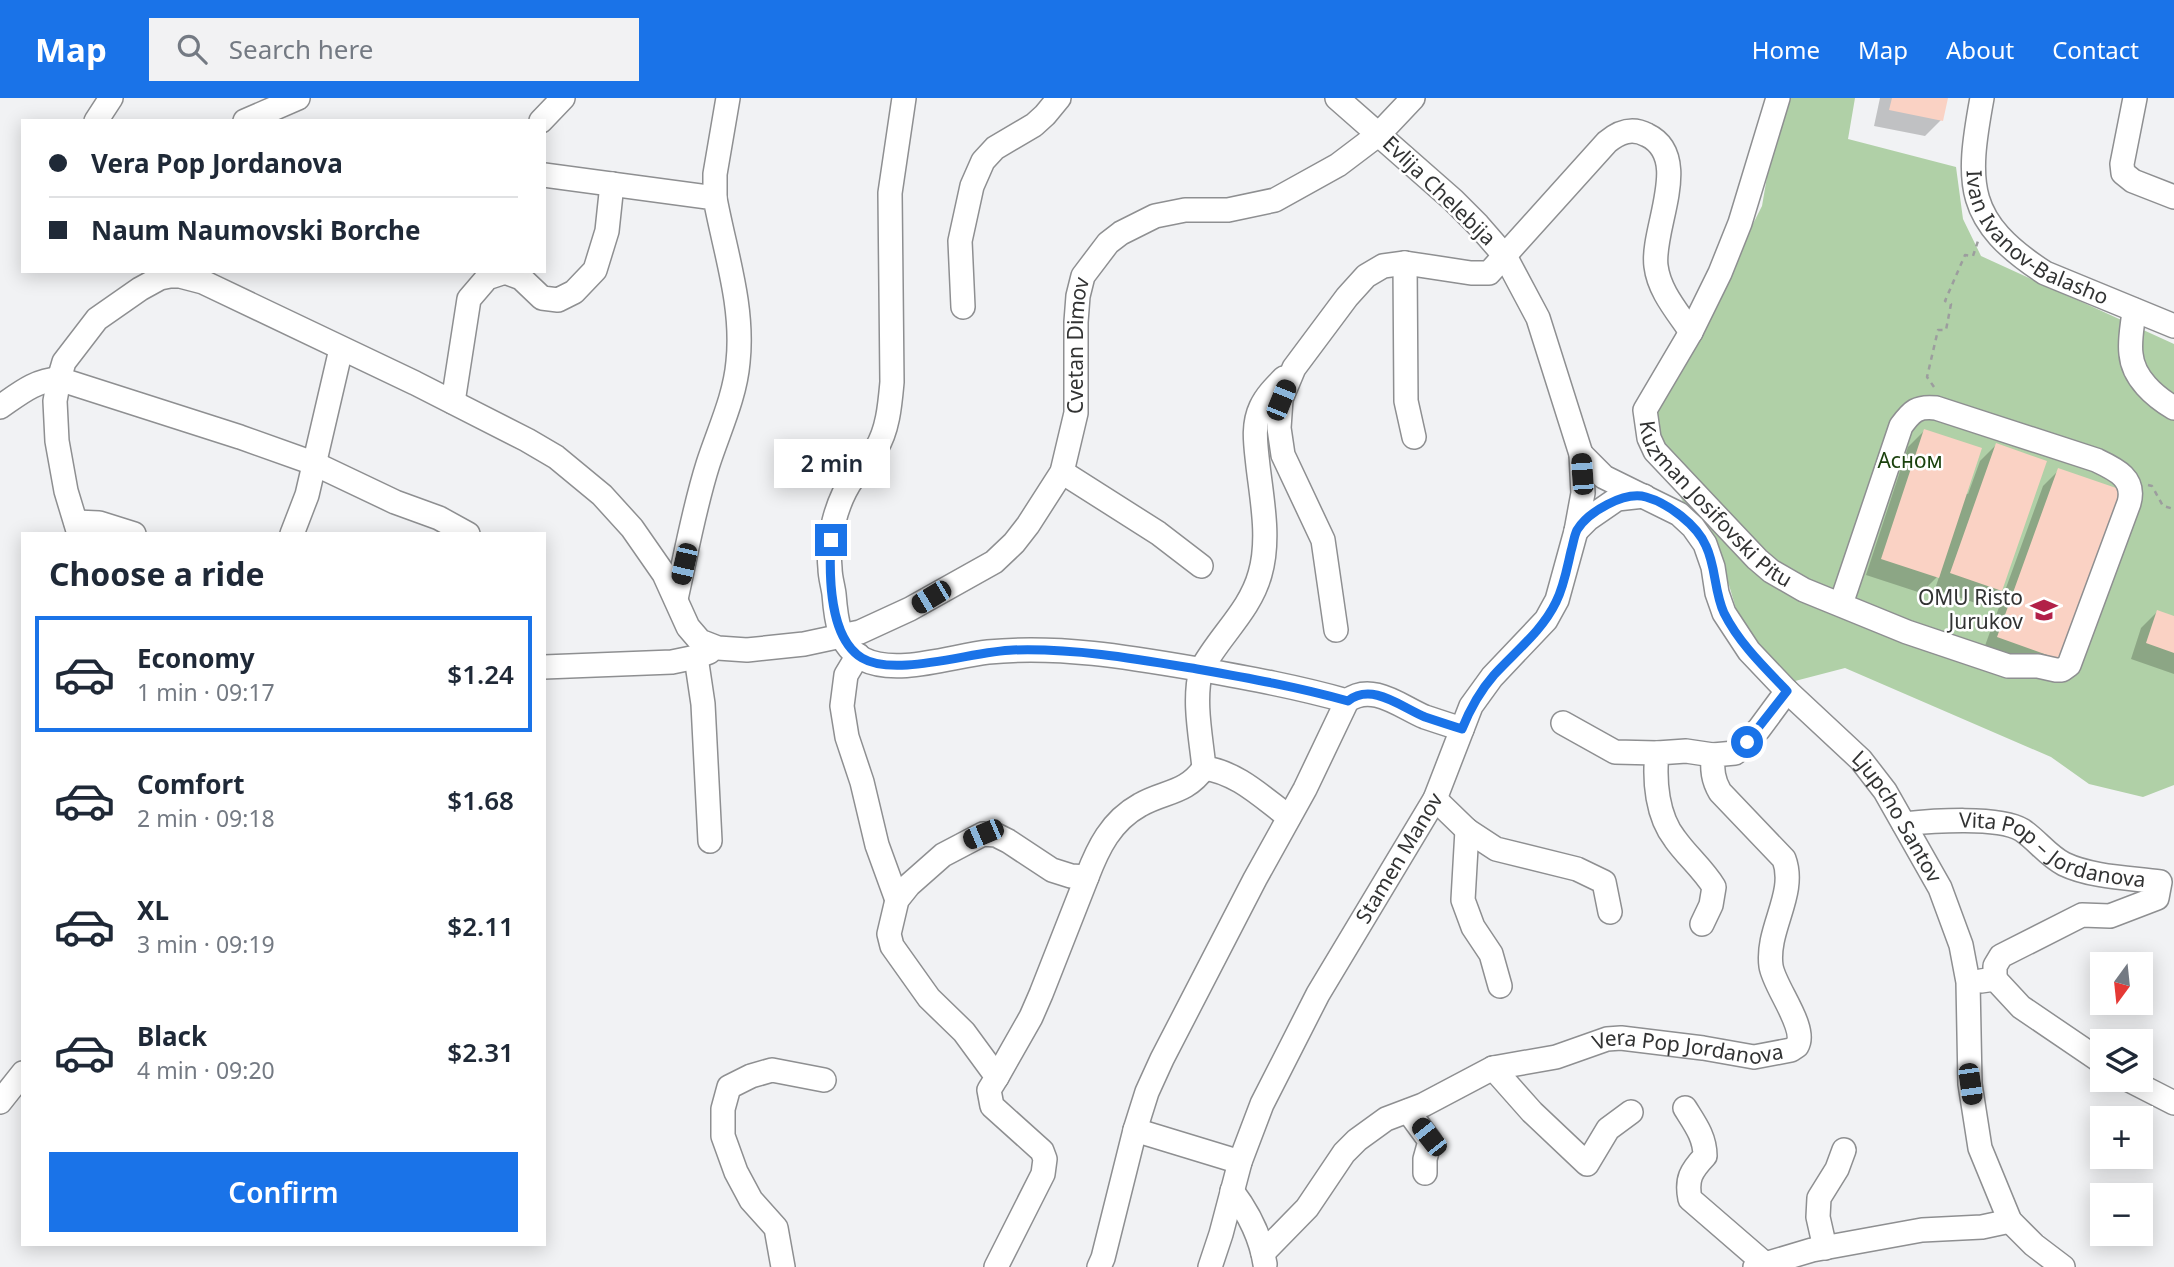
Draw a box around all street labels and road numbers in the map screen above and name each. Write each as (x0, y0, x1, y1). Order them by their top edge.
street label: Evlija Chelebija (1377, 129, 1502, 251)
street label: Ivan Ivanov-Balasho (1960, 169, 2113, 311)
street label: Cvetan Dimov (1061, 274, 1095, 414)
street label: Kuzman Josifovski Pitu (1634, 419, 1798, 593)
street label: Ljupcho Santov (1846, 744, 1949, 888)
street label: Stamen Manov (1349, 787, 1449, 928)
street label: Vita Pop – Jordanova (1959, 806, 2147, 893)
street label: Vera Pop Jordanova (1588, 1023, 1786, 1071)

